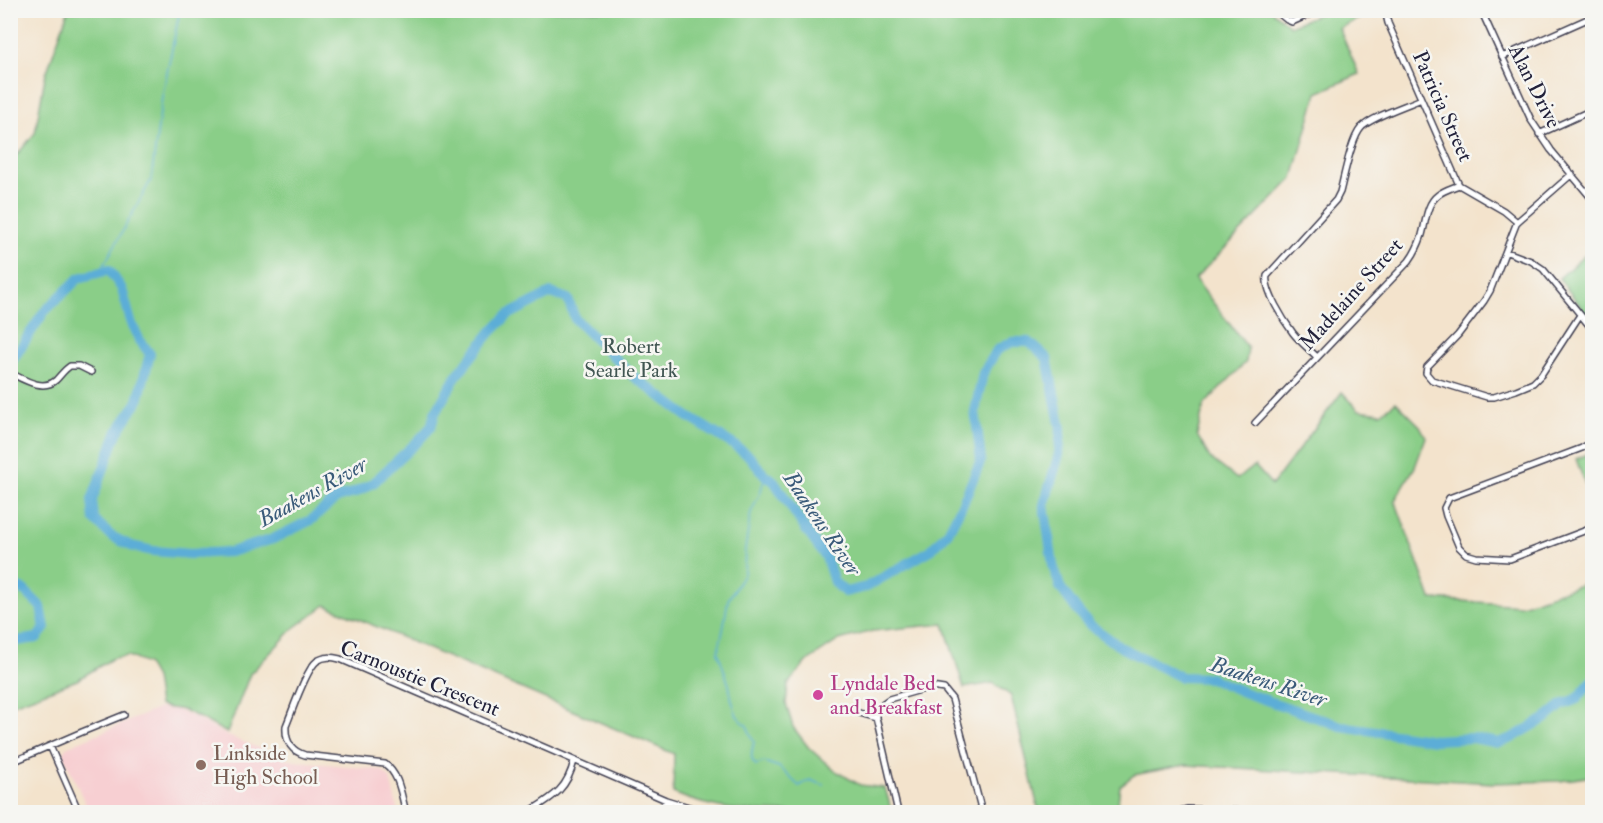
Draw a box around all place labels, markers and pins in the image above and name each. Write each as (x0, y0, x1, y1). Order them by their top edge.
place label: Lyndale Bed and Breakfast (830, 670, 943, 721)
marker: Lyndale Bed and Breakfast (811, 688, 825, 702)
place label: Linkside High School (213, 740, 319, 791)
marker: Linkside High School (194, 758, 208, 772)

